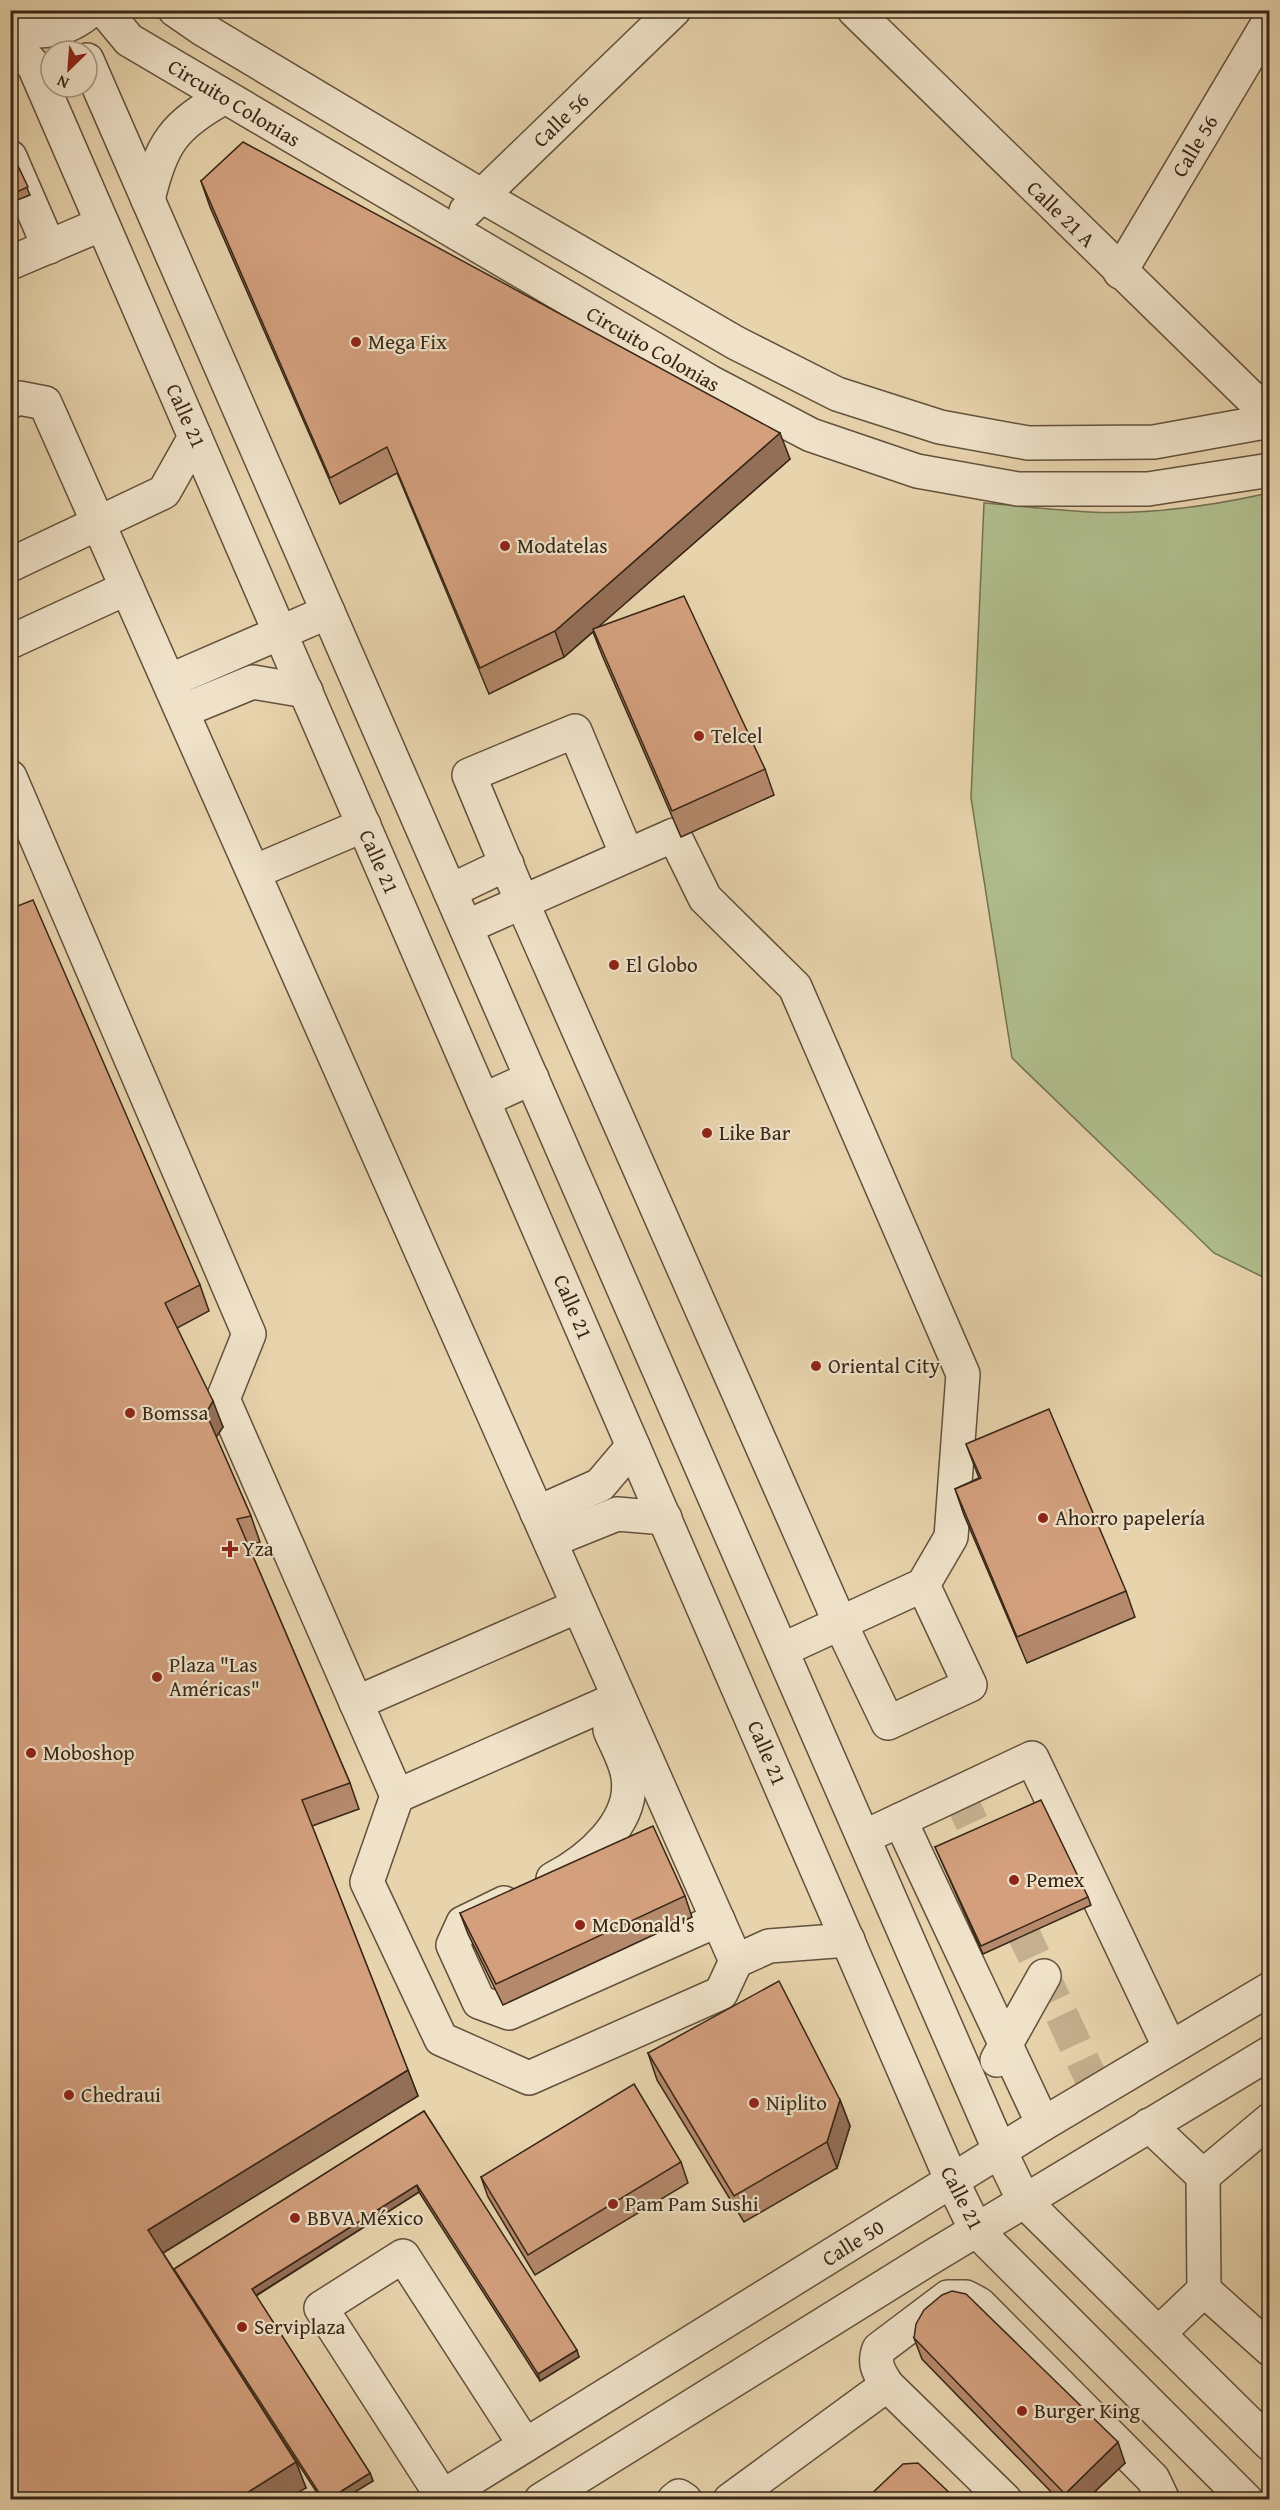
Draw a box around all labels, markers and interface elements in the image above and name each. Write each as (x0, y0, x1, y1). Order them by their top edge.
north arrow (39, 39, 99, 99)
street label: Circuito Colonias (162, 51, 306, 154)
text: N (52, 69, 73, 96)
street label: Calle 56 (525, 85, 596, 154)
street label: Calle 56 (1164, 109, 1225, 183)
street label: Calle 21 A (1020, 173, 1103, 255)
street label: Circuito Colonias (581, 298, 726, 399)
place label: Mega Fix (368, 326, 447, 357)
marker: Mega Fix (349, 335, 363, 349)
street label: Calle 21 (158, 379, 214, 453)
place label: Modatelas (517, 530, 608, 561)
marker: Modatelas (498, 539, 512, 553)
place label: Telcel (711, 720, 763, 751)
marker: Telcel (692, 729, 706, 743)
street label: Calle 21 (351, 825, 407, 899)
place label: El Globo (626, 949, 698, 980)
marker: El Globo (607, 958, 621, 972)
place label: Like Bar (719, 1117, 791, 1148)
marker: Like Bar (700, 1126, 714, 1140)
street label: Calle 21 (546, 1270, 601, 1344)
place label: Oriental City (828, 1350, 941, 1381)
marker: Oriental City (809, 1359, 823, 1373)
place label: Bomssa (142, 1397, 208, 1428)
marker: Bomssa (123, 1406, 137, 1420)
place label: Ahorro papelería (1055, 1502, 1205, 1533)
marker: Ahorro papelería (1036, 1511, 1050, 1525)
place label: Yza (242, 1533, 274, 1564)
marker: Yza (223, 1542, 237, 1556)
place label: Plaza "Las Américas" (169, 1649, 260, 1704)
marker: Plaza "Las Américas" (150, 1670, 164, 1684)
street label: Calle 21 (740, 1716, 795, 1790)
place label: Moboshop (43, 1737, 135, 1768)
marker: Moboshop (24, 1746, 38, 1760)
place label: Pemex (1026, 1864, 1085, 1895)
marker: Pemex (1007, 1873, 1021, 1887)
place label: McDonald's (592, 1909, 695, 1940)
marker: McDonald's (573, 1918, 587, 1932)
place label: Chedraui (81, 2079, 161, 2110)
place label: Niplito (766, 2087, 827, 2118)
marker: Chedraui (62, 2088, 76, 2102)
marker: Niplito (747, 2096, 761, 2110)
street label: Calle 21 (933, 2161, 992, 2235)
place label: Pam Pam Sushi (625, 2188, 759, 2219)
marker: Pam Pam Sushi (606, 2197, 620, 2211)
place label: BBVA México (307, 2202, 424, 2233)
marker: BBVA México (288, 2211, 302, 2225)
street label: Calle 50 (816, 2211, 890, 2274)
place label: Serviplaza (254, 2311, 345, 2342)
marker: Serviplaza (235, 2320, 249, 2334)
place label: Burger King (1034, 2395, 1141, 2426)
marker: Burger King (1015, 2404, 1029, 2418)

